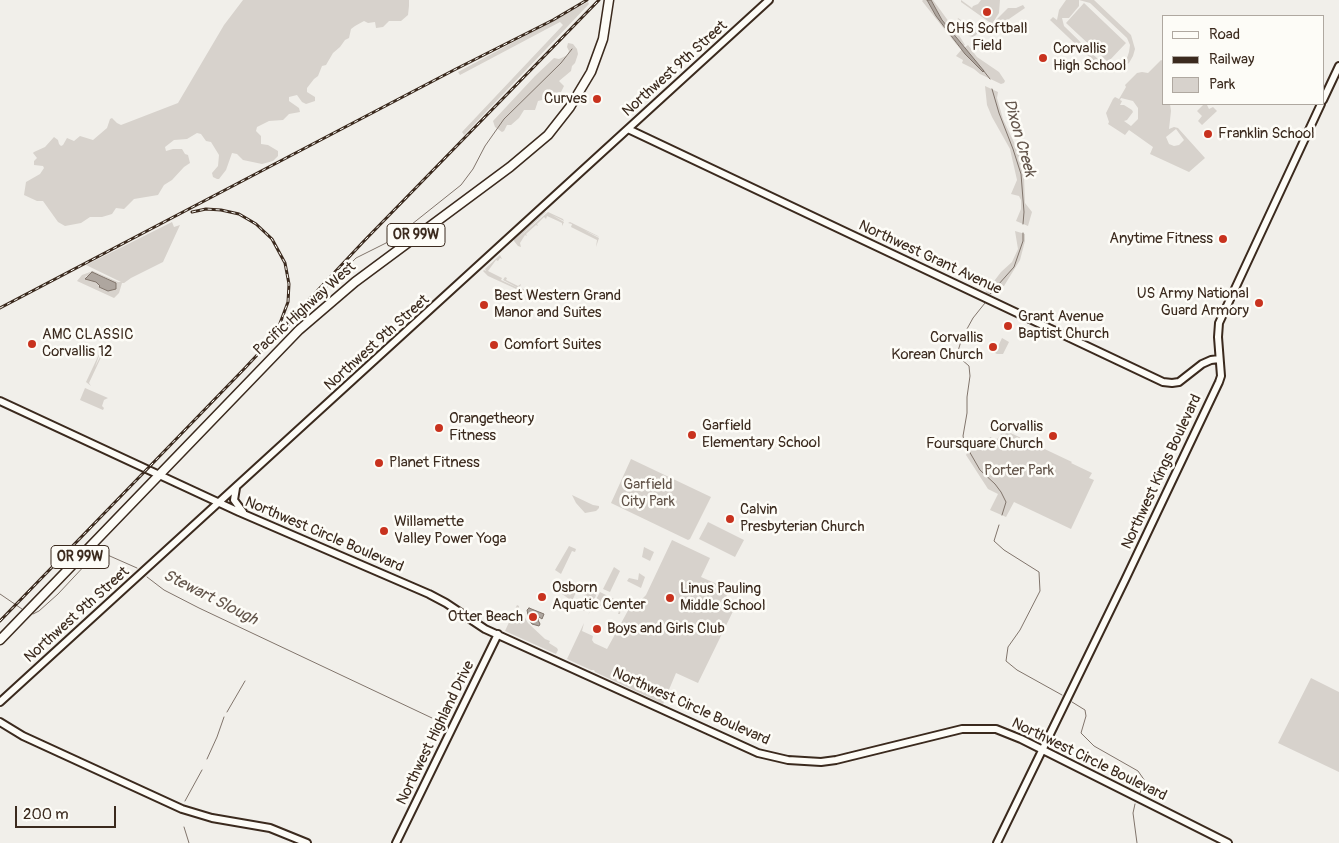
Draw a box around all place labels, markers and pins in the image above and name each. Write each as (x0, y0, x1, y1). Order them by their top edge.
marker: CHS Softball Field (981, 6, 993, 18)
place label: CHS Softball Field (946, 20, 1028, 55)
place label: Corvallis High School (1053, 40, 1126, 75)
marker: Corvallis High School (1037, 52, 1049, 64)
place label: Curves (544, 90, 587, 108)
marker: Curves (591, 93, 603, 105)
place label: Franklin School (1218, 125, 1315, 143)
marker: Franklin School (1202, 128, 1214, 140)
place label: Anytime Fitness (1109, 230, 1213, 248)
marker: Anytime Fitness (1217, 233, 1229, 245)
place label: US Army National Guard Armory (1137, 285, 1249, 320)
place label: Best Western Grand Manor and Suites (494, 287, 621, 322)
marker: US Army National Guard Armory (1253, 297, 1265, 309)
marker: Best Western Grand Manor and Suites (478, 299, 490, 311)
place label: Grant Avenue Baptist Church (1018, 308, 1109, 343)
marker: Grant Avenue Baptist Church (1002, 320, 1014, 332)
place label: AMC CLASSIC Corvallis 12 (42, 326, 133, 361)
place label: Corvallis Korean Church (891, 329, 983, 364)
place label: Comfort Suites (504, 336, 601, 354)
marker: AMC CLASSIC Corvallis 12 (26, 338, 38, 350)
marker: Comfort Suites (488, 339, 500, 351)
marker: Corvallis Korean Church (987, 341, 999, 353)
place label: Orangetheory Fitness (449, 410, 534, 445)
place label: Garfield Elementary School (702, 417, 820, 452)
place label: Corvallis Foursquare Church (926, 418, 1043, 453)
marker: Orangetheory Fitness (433, 422, 445, 434)
marker: Garfield Elementary School (686, 429, 698, 441)
marker: Corvallis Foursquare Church (1047, 430, 1059, 442)
place label: Planet Fitness (389, 454, 480, 472)
marker: Planet Fitness (373, 457, 385, 469)
place label: Calvin Presbyterian Church (740, 501, 864, 536)
place label: Willamette Valley Power Yoga (394, 513, 506, 548)
marker: Calvin Presbyterian Church (724, 513, 736, 525)
marker: Willamette Valley Power Yoga (378, 525, 390, 537)
place label: Osborn Aquatic Center (552, 579, 646, 614)
place label: Linus Pauling Middle School (680, 580, 765, 615)
marker: Osborn Aquatic Center (536, 591, 548, 603)
marker: Linus Pauling Middle School (664, 592, 676, 604)
place label: Otter Beach (448, 608, 523, 626)
marker: Otter Beach (527, 611, 539, 623)
place label: Boys and Girls Club (607, 620, 725, 638)
marker: Boys and Girls Club (591, 623, 603, 635)

